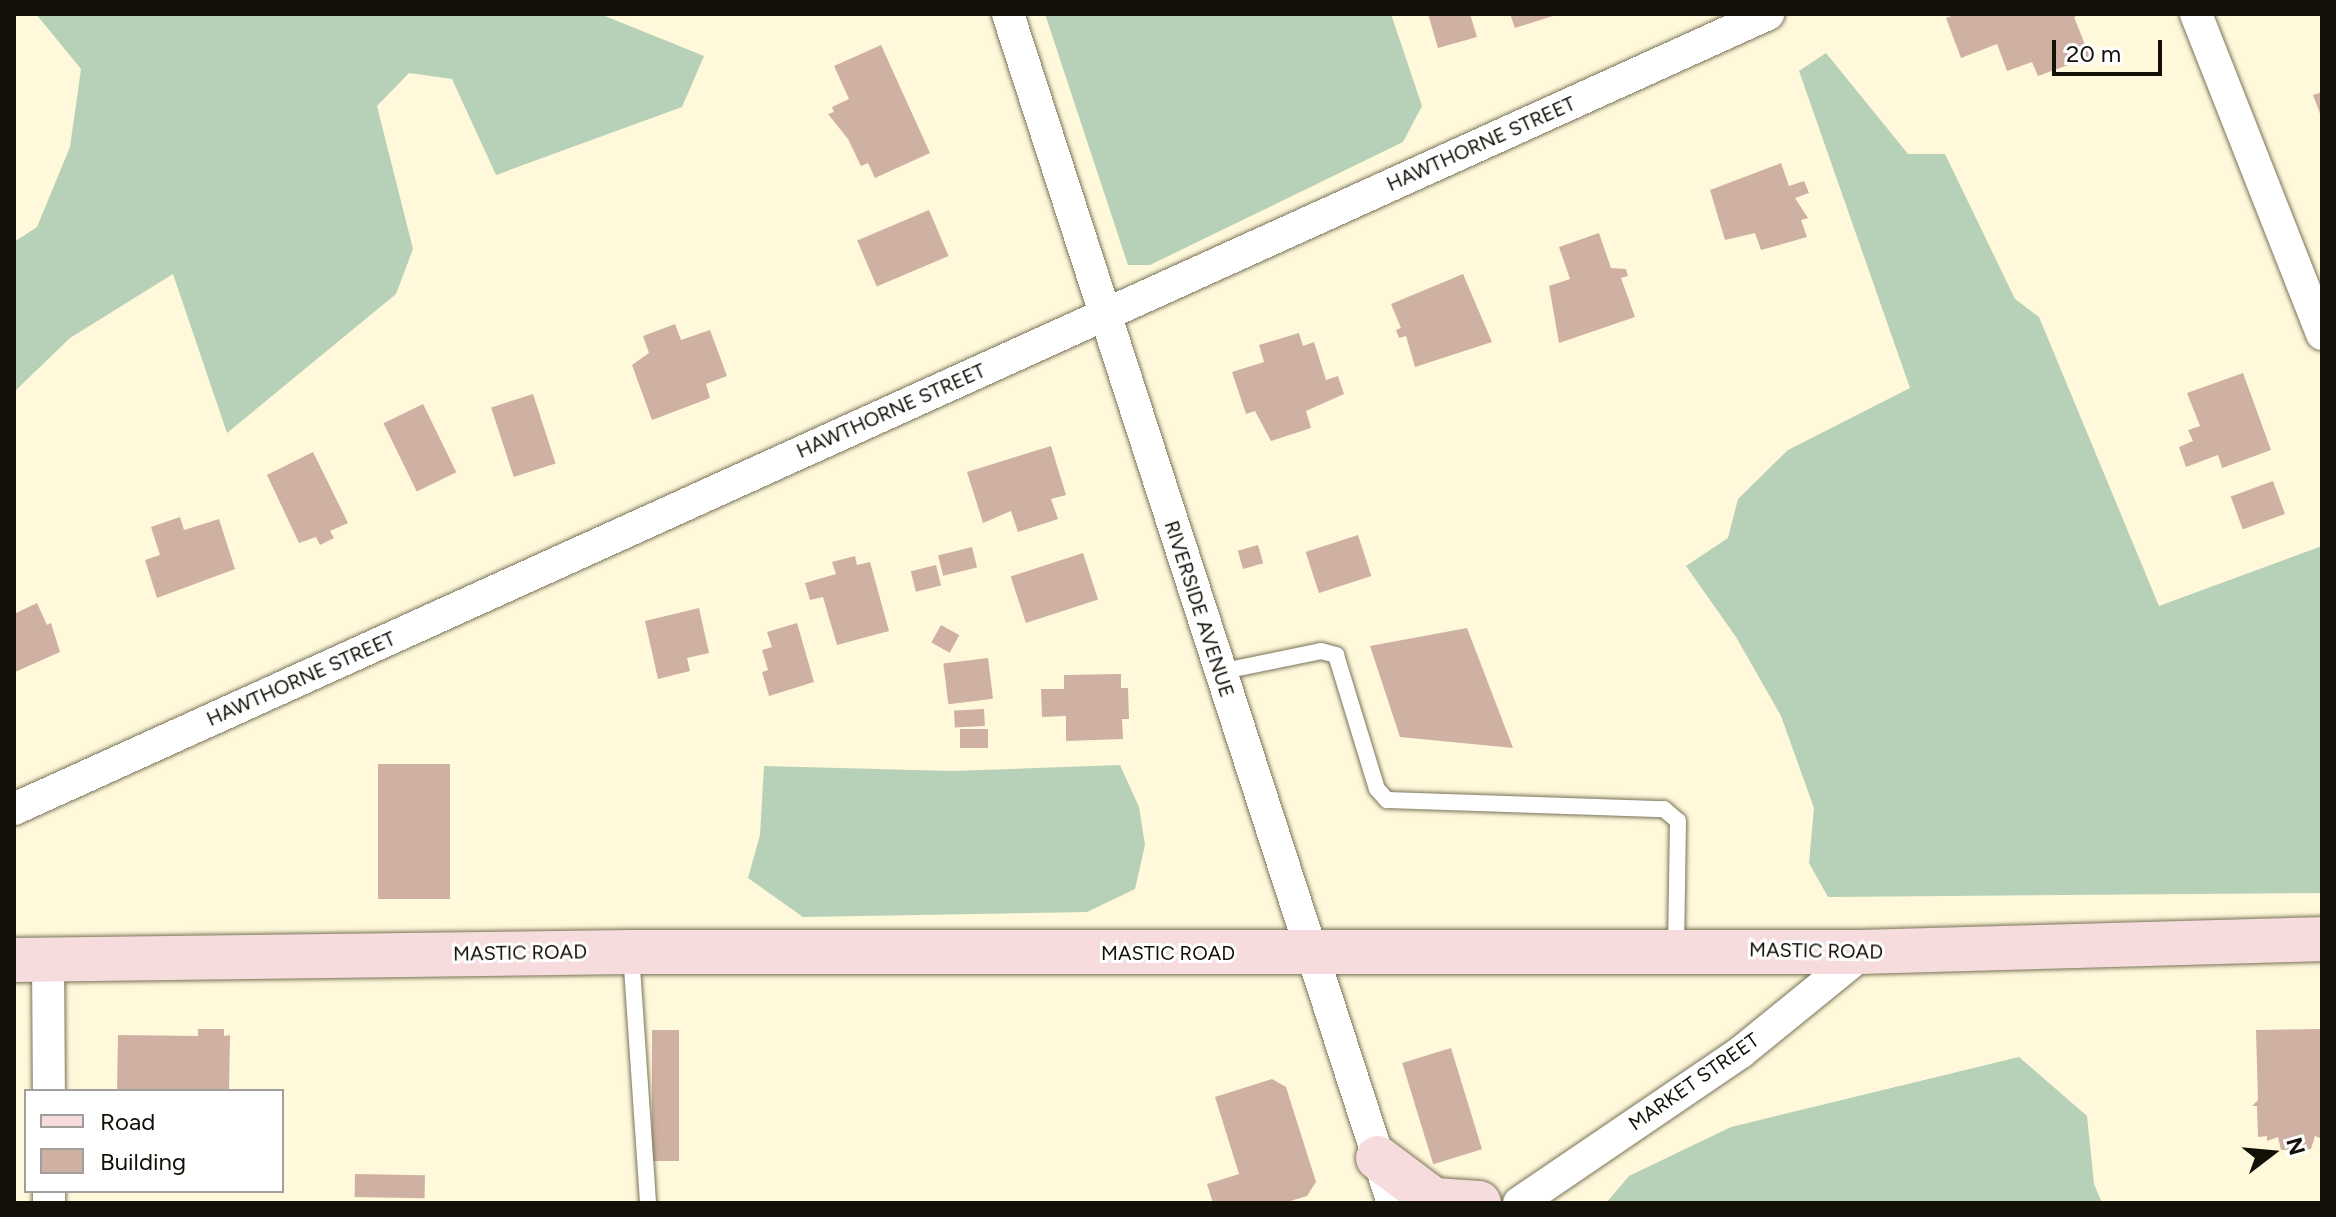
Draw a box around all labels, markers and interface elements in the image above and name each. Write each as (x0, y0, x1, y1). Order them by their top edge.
scale bar (2056, 24, 2166, 74)
text: 20 m (2066, 39, 2121, 68)
street label: HAWTHORNE STREET (1383, 92, 1579, 196)
street label: HAWTHORNE STREET (793, 359, 989, 463)
street label: RIVERSIDE AVENUE (1159, 518, 1239, 700)
street label: HAWTHORNE STREET (203, 627, 399, 731)
street label: MASTIC ROAD (1749, 938, 1883, 964)
street label: MASTIC ROAD (453, 940, 587, 966)
street label: MASTIC ROAD (1101, 941, 1235, 965)
street label: MARKET STREET (1624, 1028, 1764, 1136)
legend (24, 1089, 284, 1193)
text: Road (100, 1107, 155, 1136)
north arrow (2232, 1113, 2312, 1193)
text: N (2280, 1134, 2311, 1158)
text: Building (100, 1147, 186, 1176)

